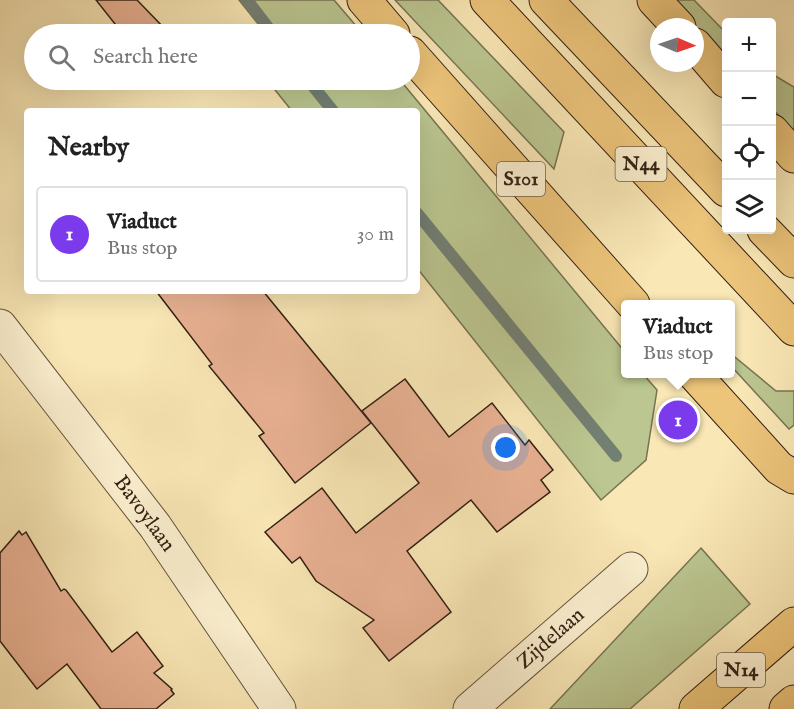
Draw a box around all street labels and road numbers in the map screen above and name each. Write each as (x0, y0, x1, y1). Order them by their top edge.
road number: N44 (616, 147, 666, 181)
road number: S101 (497, 162, 545, 196)
street label: Bavoylaan (107, 470, 181, 558)
street label: Zijdelaan (512, 602, 590, 676)
road number: N14 (717, 653, 765, 687)

